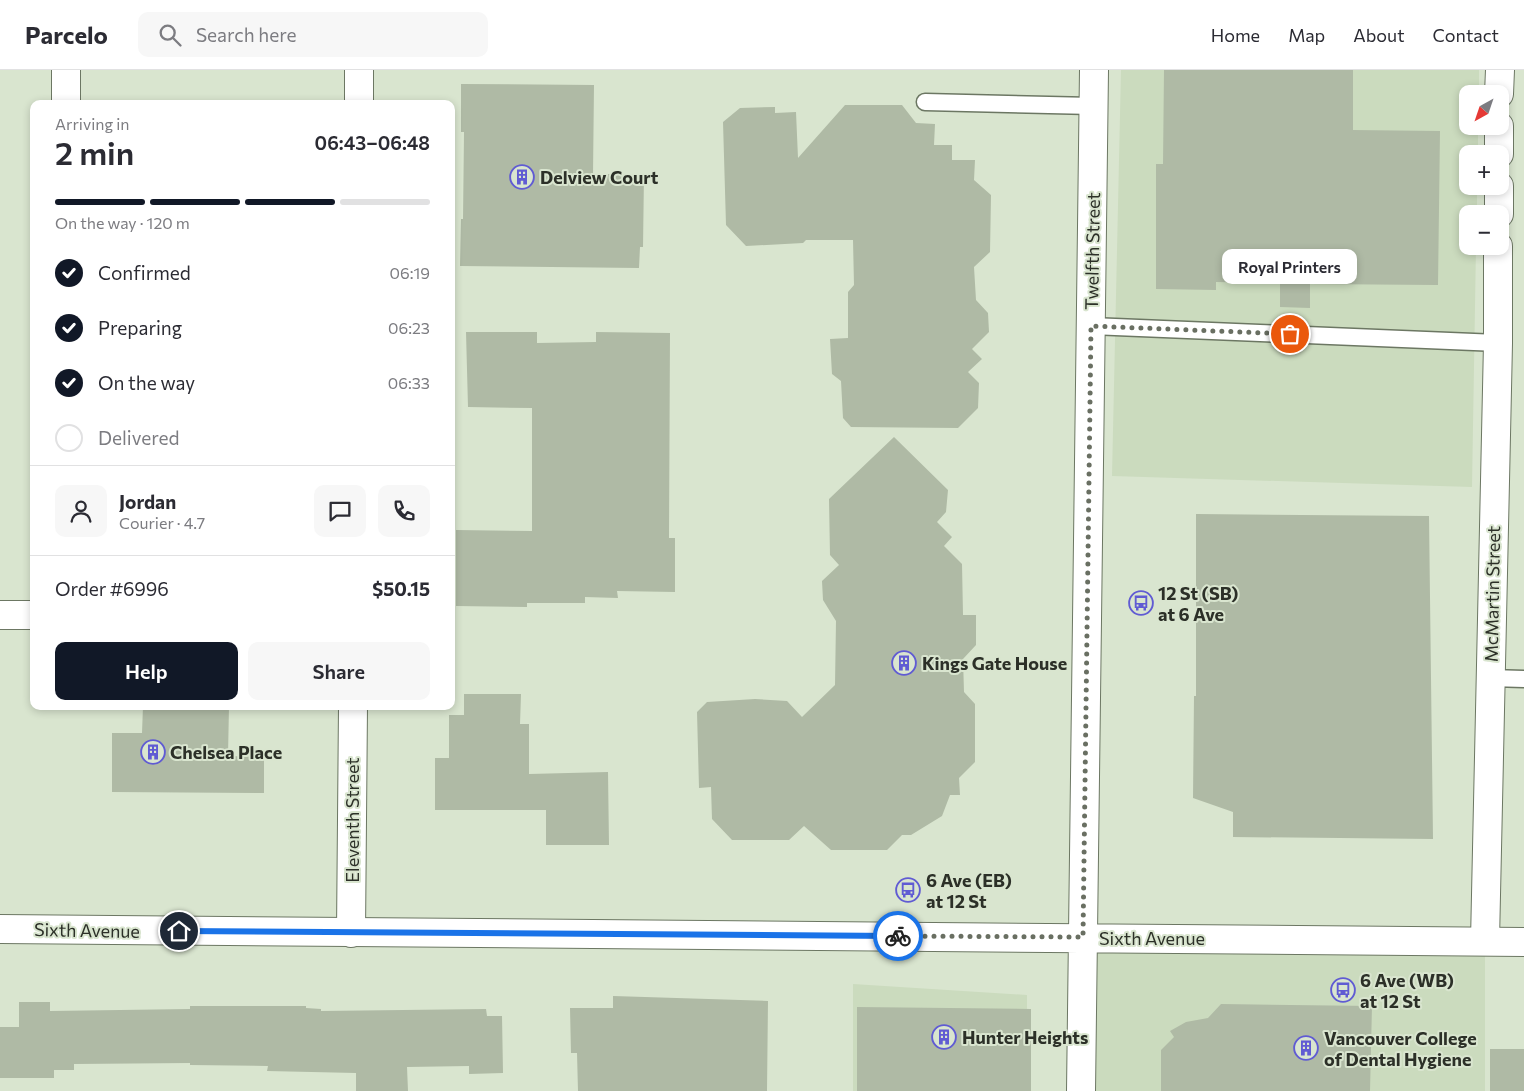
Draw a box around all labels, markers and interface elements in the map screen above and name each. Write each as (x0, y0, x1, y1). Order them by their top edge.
search box (138, 12, 488, 57)
text: Parcelo (25, 20, 108, 49)
icon: search (156, 21, 184, 49)
text: Search here (196, 23, 296, 46)
text: Home (1211, 24, 1260, 46)
text: Map (1288, 24, 1325, 46)
text: About (1353, 24, 1405, 46)
text: Contact (1433, 24, 1499, 46)
north arrow (1459, 85, 1509, 135)
map controls (1459, 85, 1509, 255)
text: Arriving in (55, 114, 129, 133)
text: 06:43–06:48 (315, 131, 430, 154)
text: 2 min (55, 132, 134, 172)
button: + (1459, 145, 1509, 195)
building icon: Delview Court (509, 164, 535, 190)
place label: Delview Court (540, 166, 659, 188)
street label: Twelfth Street (1080, 192, 1104, 310)
button: − (1459, 205, 1509, 255)
text: On the way · 120 m (55, 213, 190, 232)
callout: Royal Printers (1222, 249, 1358, 284)
text: Royal Printers (1238, 257, 1341, 276)
icon: check (55, 259, 83, 287)
text: Confirmed (98, 261, 191, 284)
text: 06:19 (390, 263, 430, 282)
pin (1269, 313, 1311, 355)
icon: check (55, 314, 83, 342)
text: Preparing (98, 316, 182, 339)
text: 06:23 (388, 318, 430, 337)
icon: bag (1276, 320, 1304, 348)
icon: check (55, 369, 83, 397)
text: On the way (98, 371, 195, 394)
text: 06:33 (388, 373, 430, 392)
text: Delivered (98, 426, 179, 449)
button: person (55, 485, 107, 537)
button: chat (314, 485, 366, 537)
button: phone (378, 485, 430, 537)
text: Jordan (119, 490, 176, 513)
text: Courier · 4.7 (119, 513, 205, 532)
street label: McMartin Street (1480, 526, 1504, 662)
text: Order #6996 (55, 577, 169, 600)
text: $50.15 (372, 577, 430, 600)
place label: 12 St (SB) at 6 Ave (1158, 582, 1239, 625)
bus stop icon: 12 St (SB) at 6 Ave (1128, 590, 1154, 616)
button: Help (55, 642, 238, 700)
button: Share (248, 642, 430, 700)
building icon: Kings Gate House (891, 650, 917, 676)
place label: Kings Gate House (922, 652, 1067, 674)
building icon: Chelsea Place (140, 739, 166, 765)
place label: Chelsea Place (170, 741, 282, 763)
street label: Eleventh Street (341, 757, 363, 883)
place label: 6 Ave (EB) at 12 St (926, 869, 1012, 912)
bus stop icon: 6 Ave (EB) at 12 St (895, 877, 921, 903)
pin (158, 910, 200, 952)
courier (873, 911, 923, 961)
icon: home (165, 917, 193, 945)
street label: Sixth Avenue (34, 918, 140, 942)
icon: bike (884, 922, 912, 950)
street label: Sixth Avenue (1099, 927, 1205, 949)
place label: 6 Ave (WB) at 12 St (1360, 969, 1454, 1012)
bus stop icon: 6 Ave (WB) at 12 St (1330, 977, 1356, 1003)
building icon: Hunter Heights (931, 1024, 957, 1050)
place label: Hunter Heights (962, 1026, 1088, 1048)
place label: Vancouver College of Dental Hygiene (1324, 1027, 1477, 1070)
building icon: Vancouver College of Dental Hygiene (1293, 1035, 1319, 1061)

